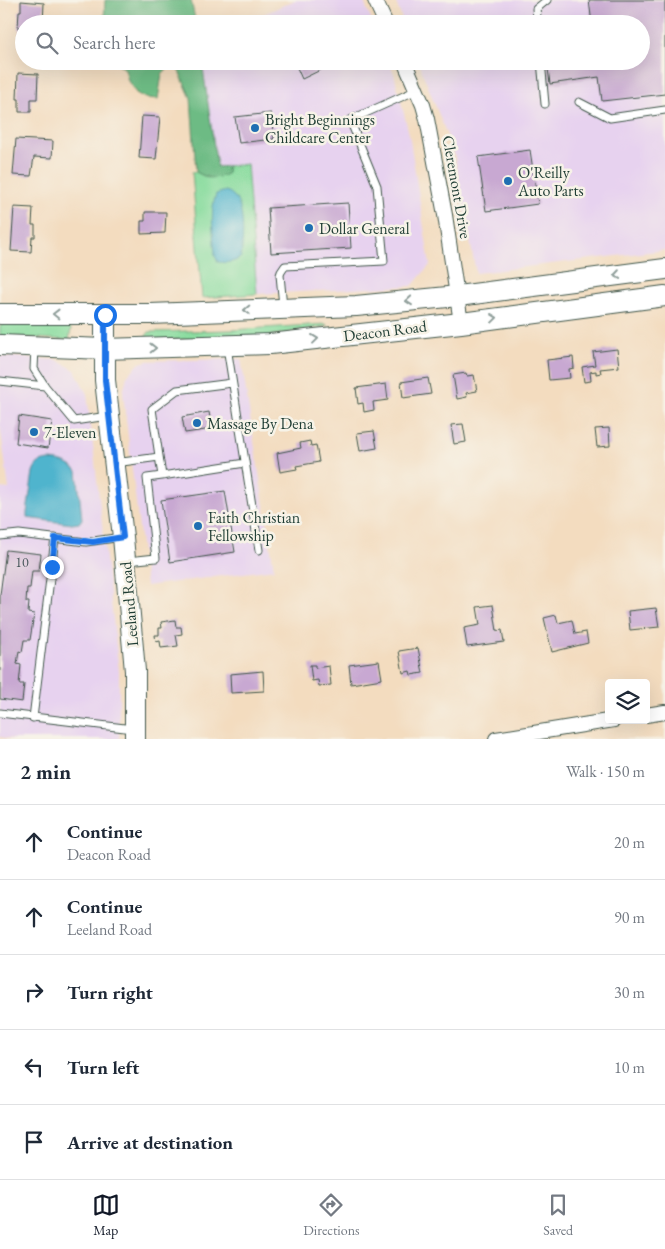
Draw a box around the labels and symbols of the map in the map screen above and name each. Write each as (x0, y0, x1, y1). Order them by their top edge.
place label: Bright Beginnings Childcare Center (265, 109, 375, 148)
marker: Bright Beginnings Childcare Center (249, 122, 261, 134)
street label: Cleremont Drive (438, 134, 476, 240)
place label: O'Reilly Auto Parts (517, 162, 584, 201)
marker: O'Reilly Auto Parts (502, 175, 514, 187)
place label: Dollar General (319, 218, 410, 239)
marker: Dollar General (303, 222, 315, 234)
one-way arrow (612, 269, 620, 280)
one-way arrow (405, 295, 413, 306)
route start (94, 304, 117, 327)
one-way arrow (243, 305, 251, 316)
one-way arrow (52, 309, 60, 320)
one-way arrow (490, 313, 498, 324)
street label: Deacon Road (342, 315, 429, 347)
one-way arrow (312, 334, 320, 345)
one-way arrow (150, 343, 157, 353)
place label: Massage By Dena (207, 413, 314, 434)
marker: Massage By Dena (191, 417, 203, 429)
place label: 7-Eleven (44, 422, 97, 443)
marker: 7-Eleven (28, 426, 40, 438)
place label: Faith Christian Fellowship (208, 507, 301, 546)
marker: Faith Christian Fellowship (192, 520, 204, 532)
house number: 10 (15, 553, 29, 571)
route end (41, 556, 64, 579)
street label: Leeland Road (115, 560, 143, 647)

